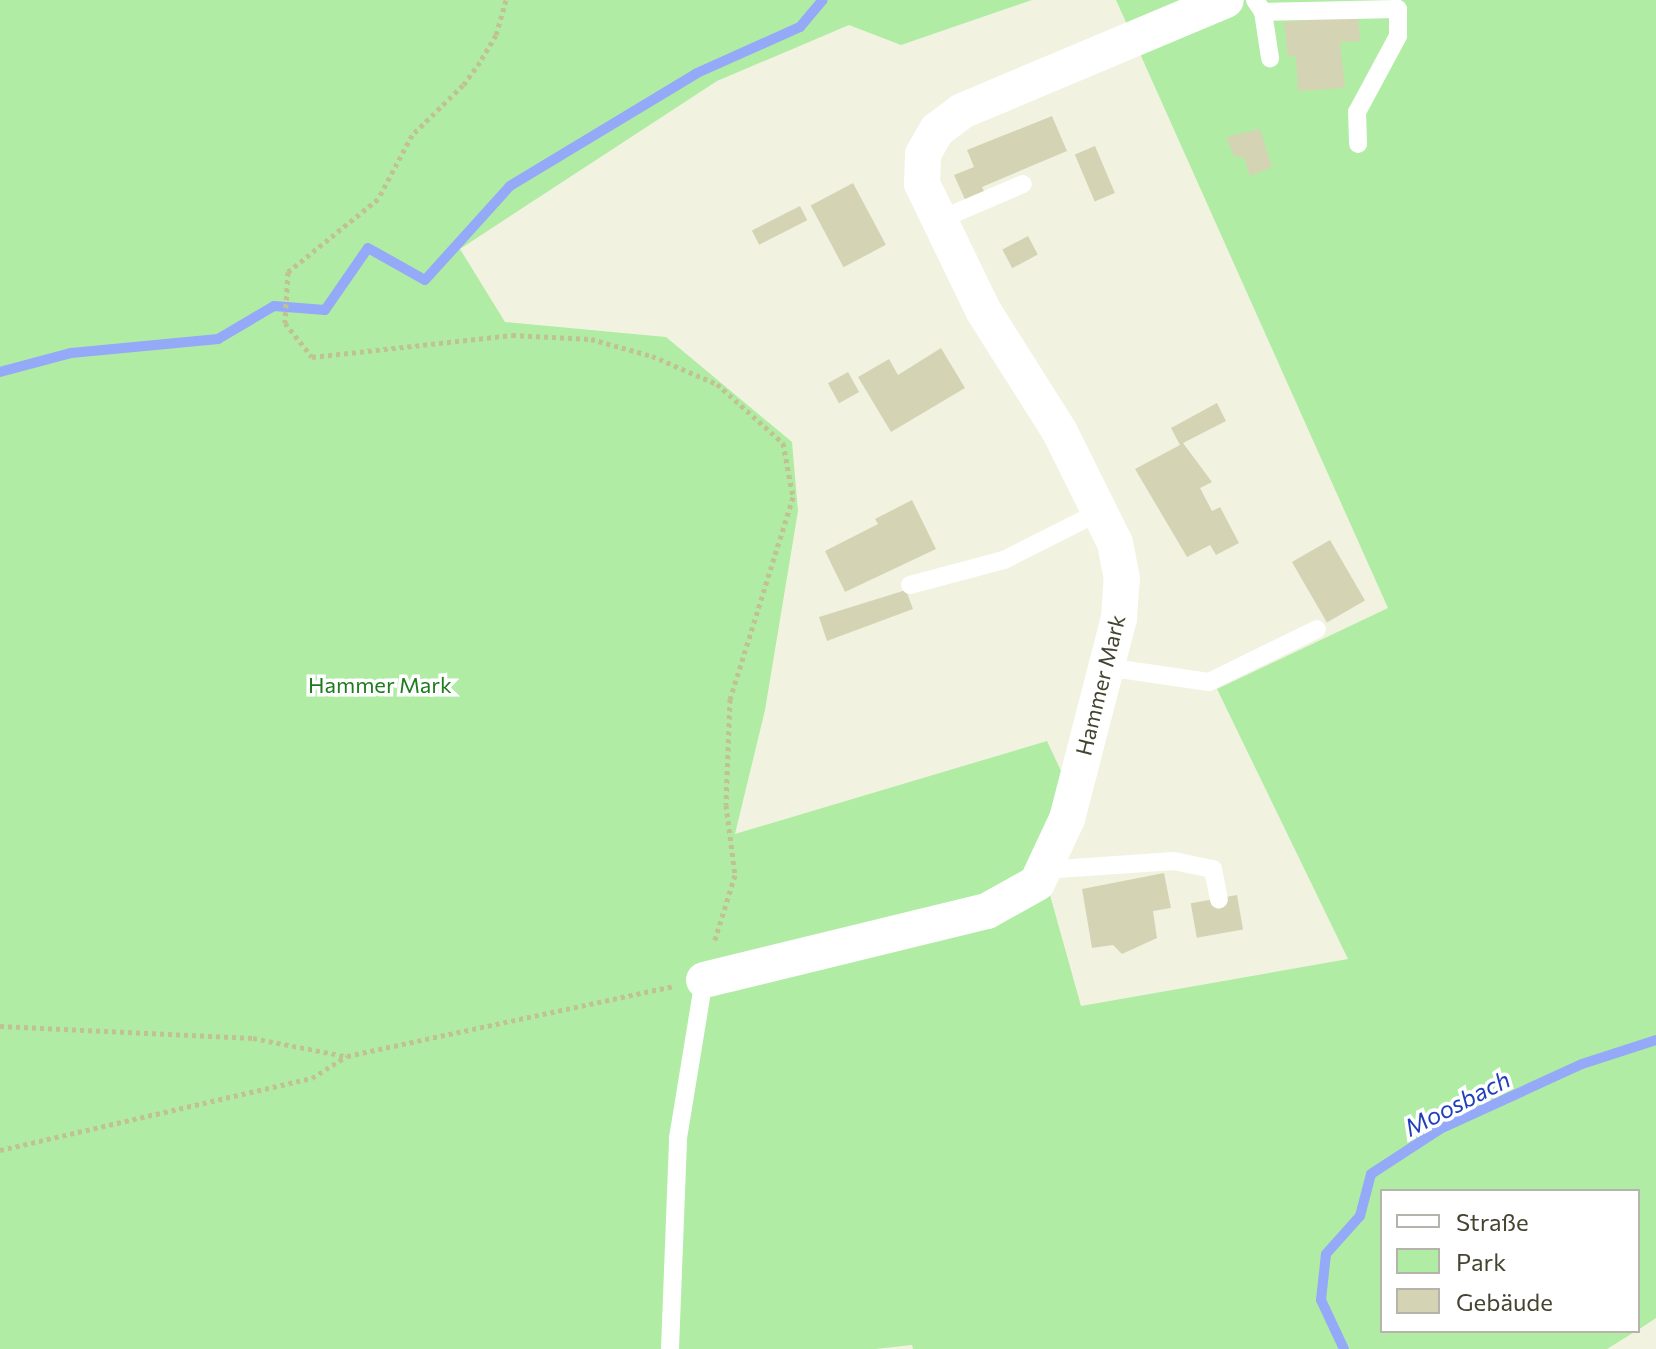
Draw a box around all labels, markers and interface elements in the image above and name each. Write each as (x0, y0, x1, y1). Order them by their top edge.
street label: Hammer Mark (1070, 612, 1130, 758)
park label: Hammer Mark (308, 672, 452, 698)
water label: Moosbach (1399, 1064, 1515, 1142)
legend (1380, 1189, 1640, 1333)
text: Straße (1456, 1207, 1529, 1236)
text: Park (1456, 1247, 1506, 1276)
text: Gebäude (1456, 1287, 1553, 1316)

